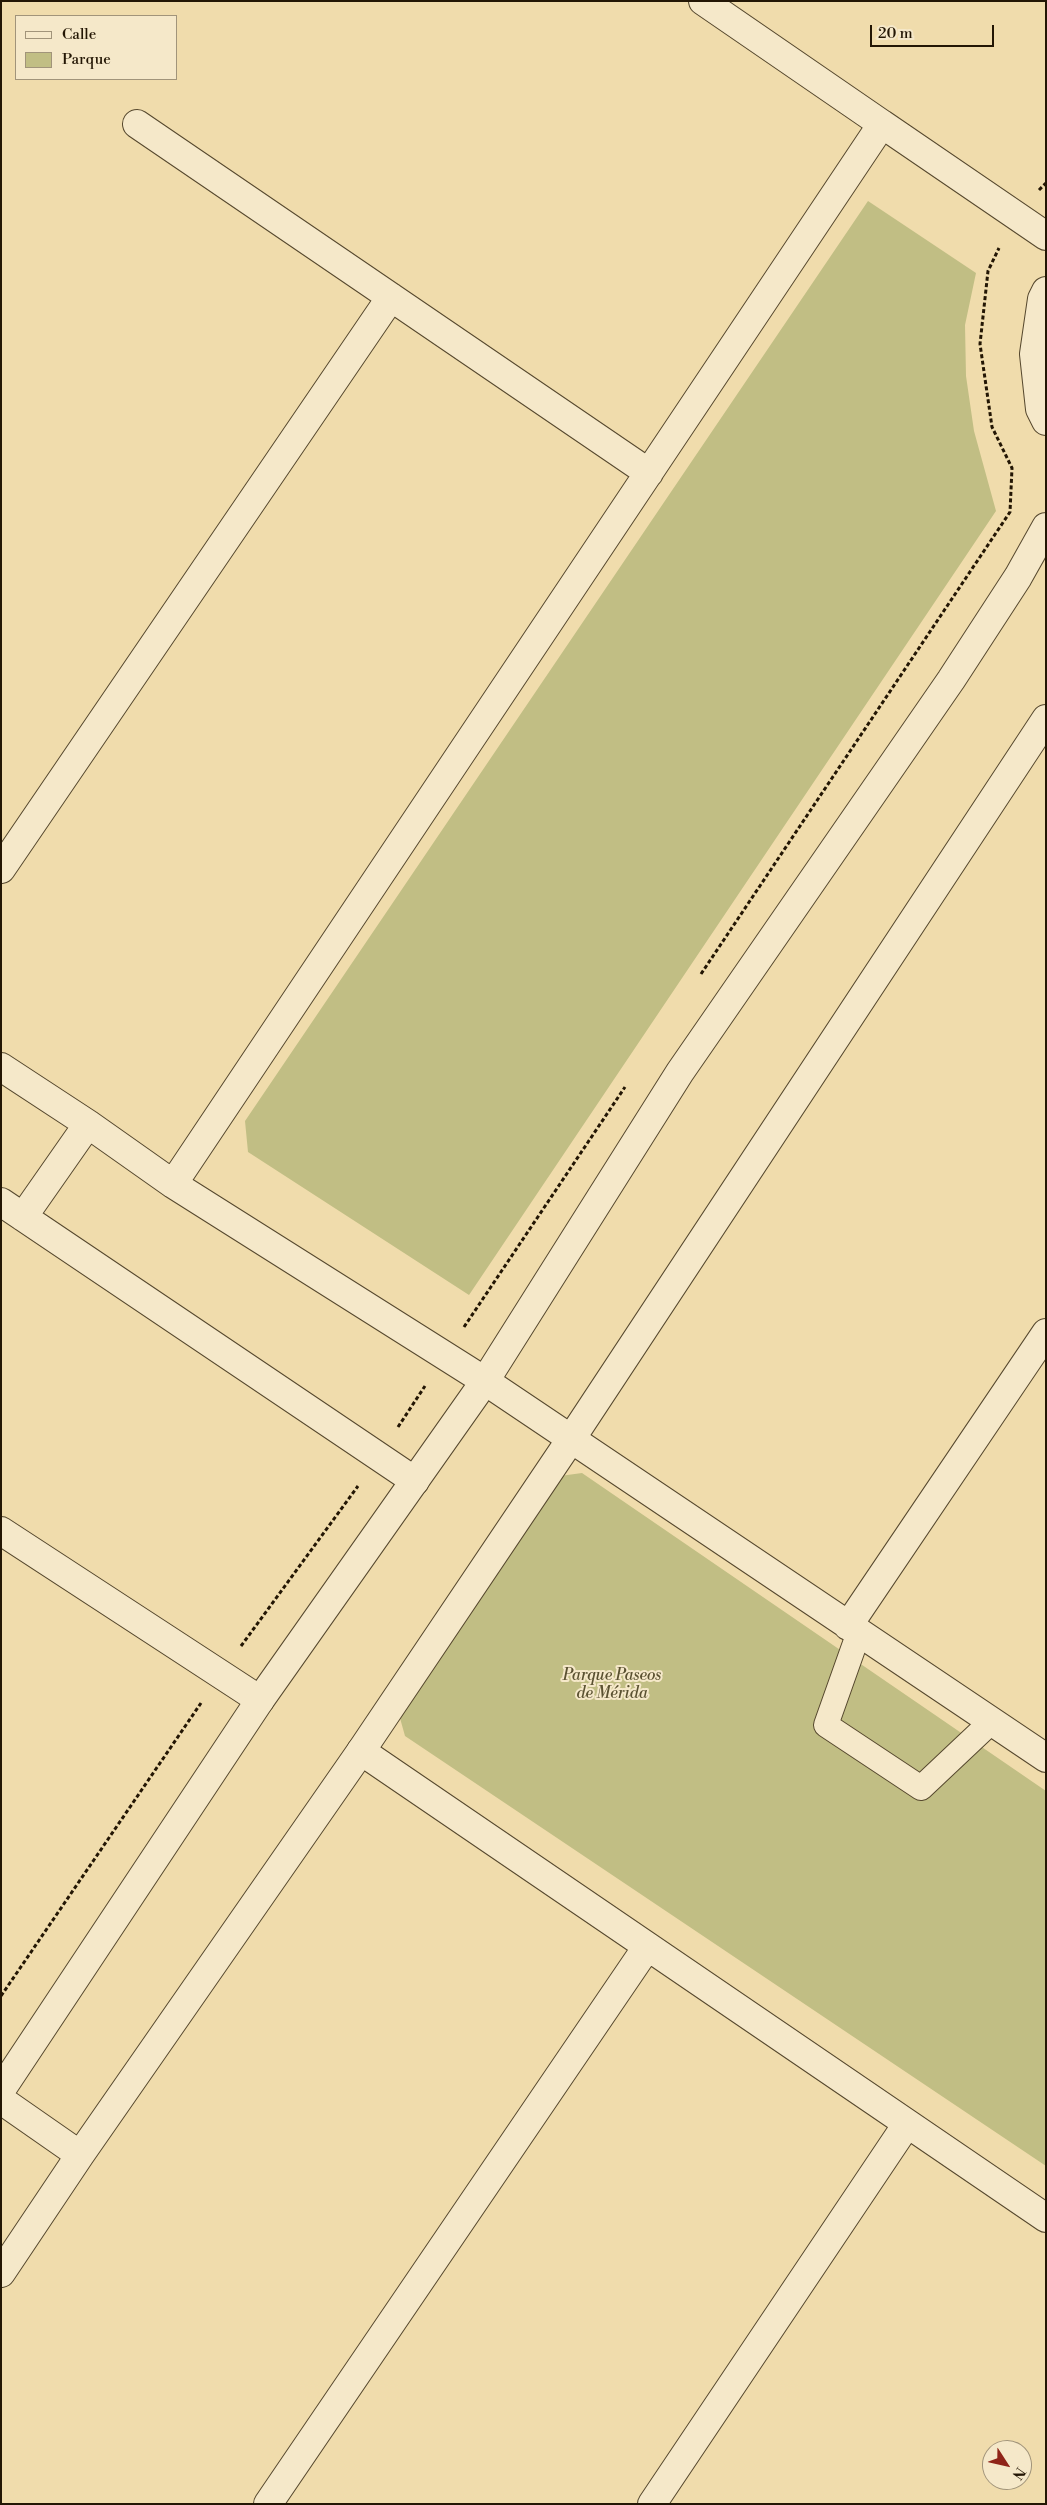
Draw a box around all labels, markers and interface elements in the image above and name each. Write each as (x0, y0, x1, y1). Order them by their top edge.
legend (15, 15, 178, 80)
scale bar (872, 15, 996, 47)
text: 20 m (878, 24, 913, 43)
text: Calle (62, 25, 96, 44)
text: Parque (62, 50, 111, 69)
park label: Parque Paseos de Mérida (563, 1666, 661, 1704)
north arrow (982, 2440, 1032, 2490)
text: N (1008, 2463, 1029, 2483)

